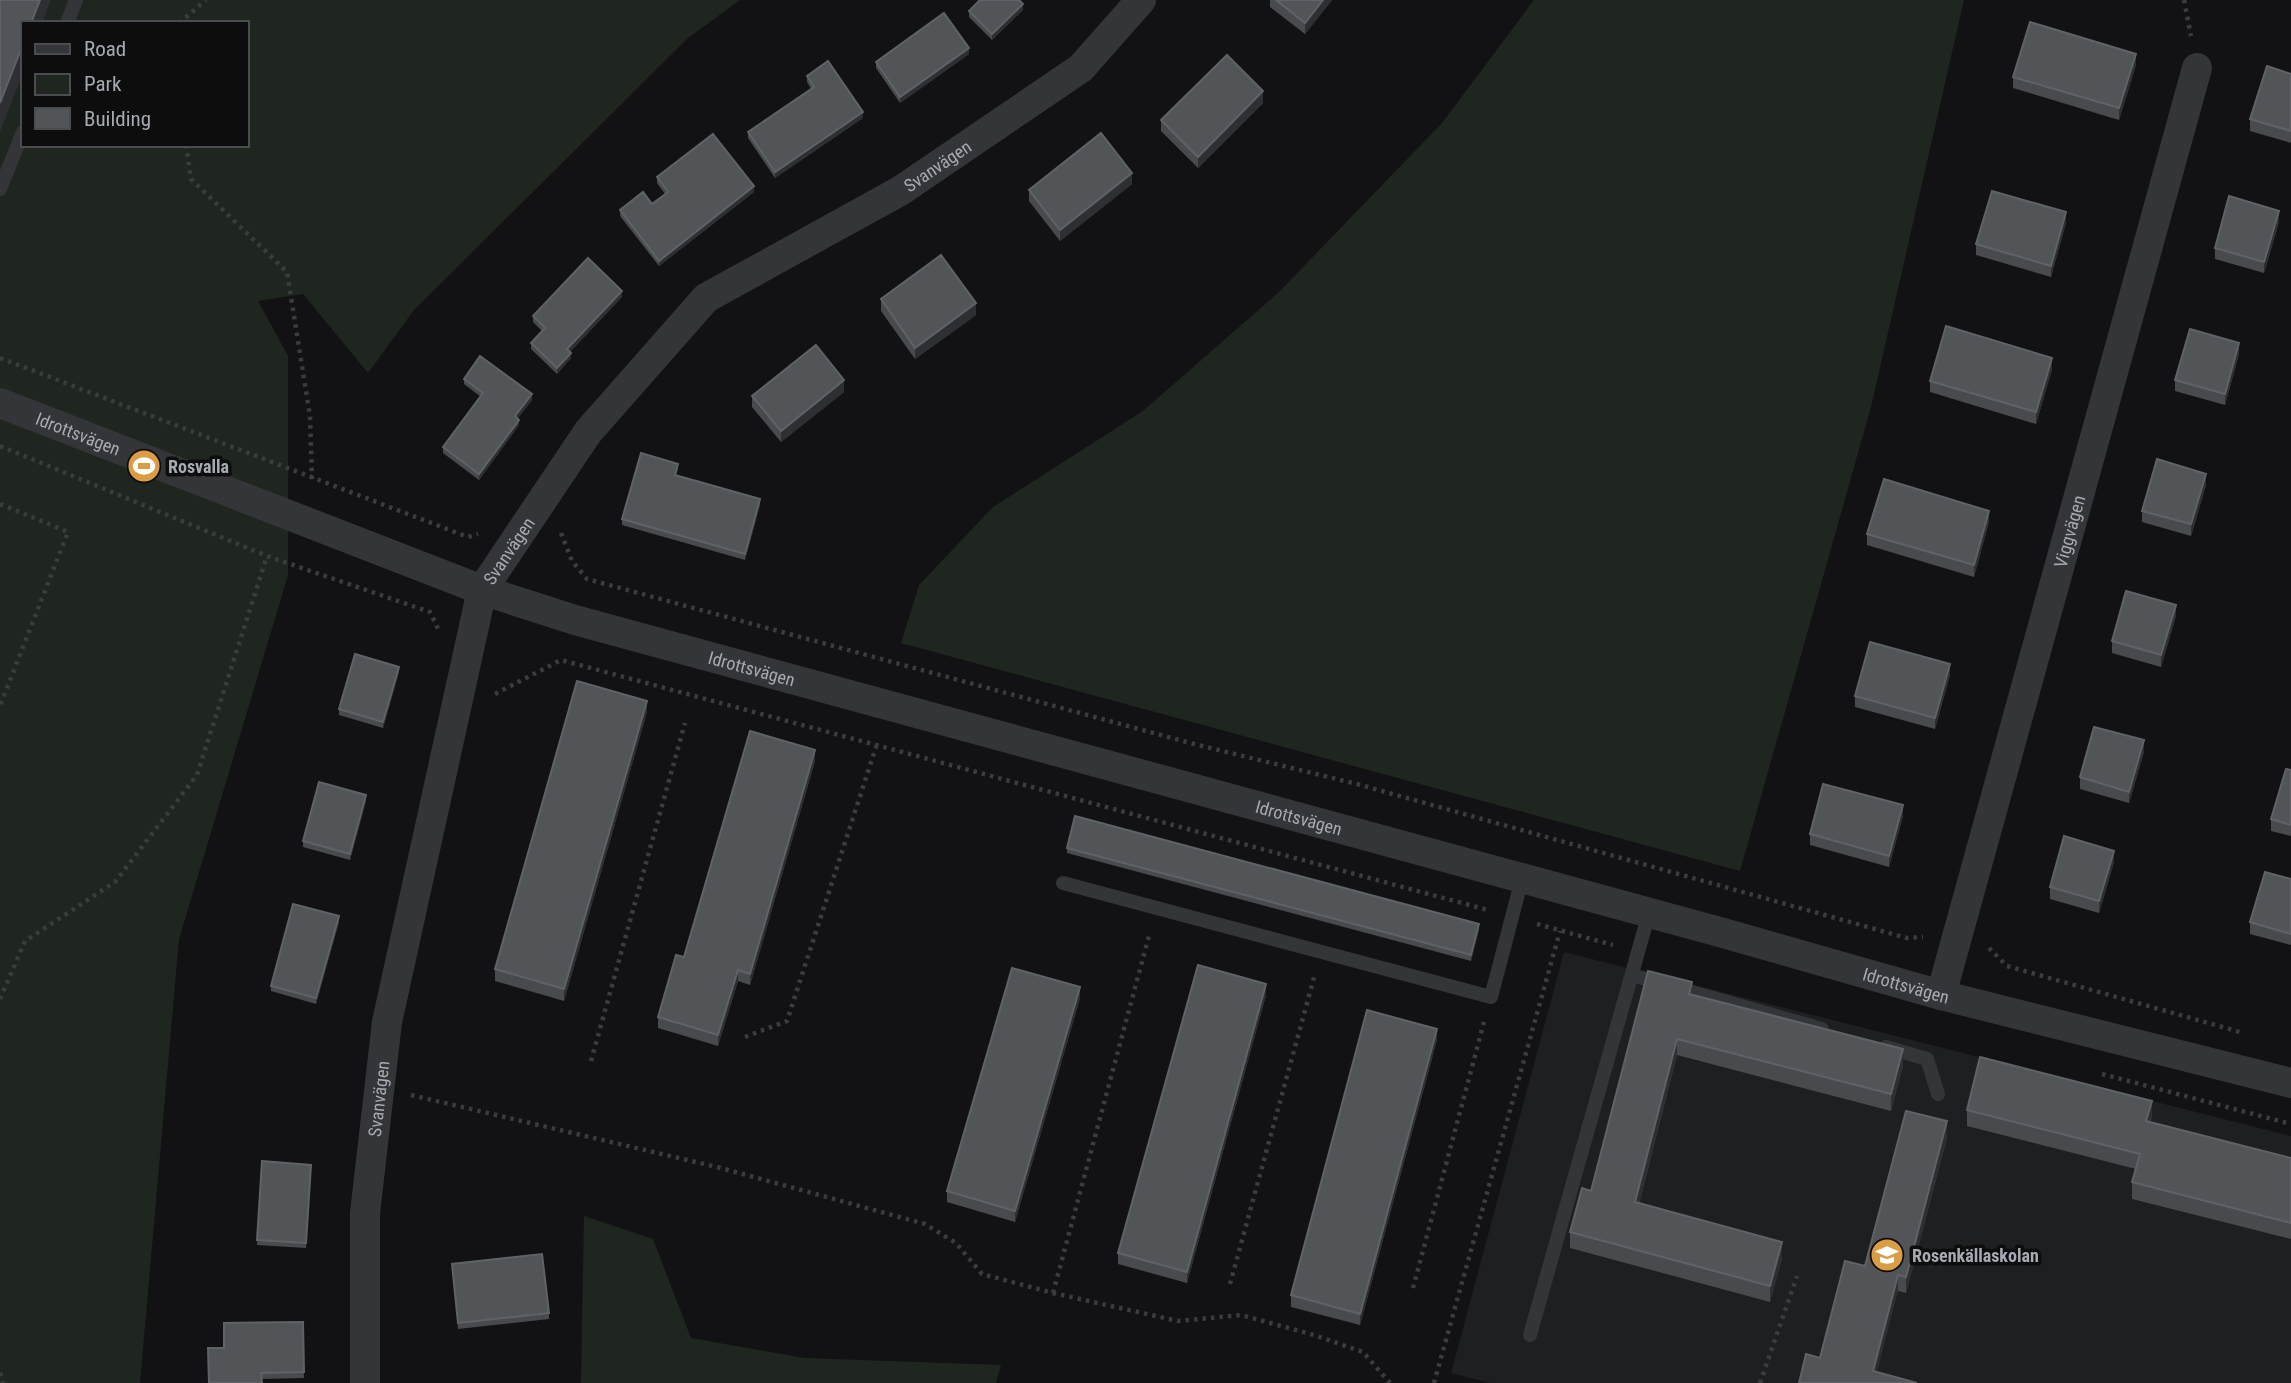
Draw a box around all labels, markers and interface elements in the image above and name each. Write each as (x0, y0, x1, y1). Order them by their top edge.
legend (21, 21, 248, 147)
text: Road (84, 37, 126, 61)
text: Park (84, 72, 122, 96)
text: Building (84, 107, 151, 131)
street label: Svanvägen (900, 135, 975, 196)
street label: Idrottsvägen (33, 408, 124, 459)
sports icon: Rosvalla (125, 447, 163, 485)
place label: Rosvalla (168, 456, 229, 477)
street label: Viggvägen (2049, 493, 2089, 570)
street label: Svanvägen (478, 513, 538, 588)
street label: Idrottsvägen (706, 646, 797, 690)
street label: Idrottsvägen (1253, 795, 1345, 839)
street label: Idrottsvägen (1860, 963, 1952, 1007)
street label: Svanvägen (363, 1060, 393, 1138)
school or university icon: Rosenkällaskolan (1868, 1236, 1906, 1274)
place label: Rosenkällaskolan (1912, 1245, 2039, 1266)

